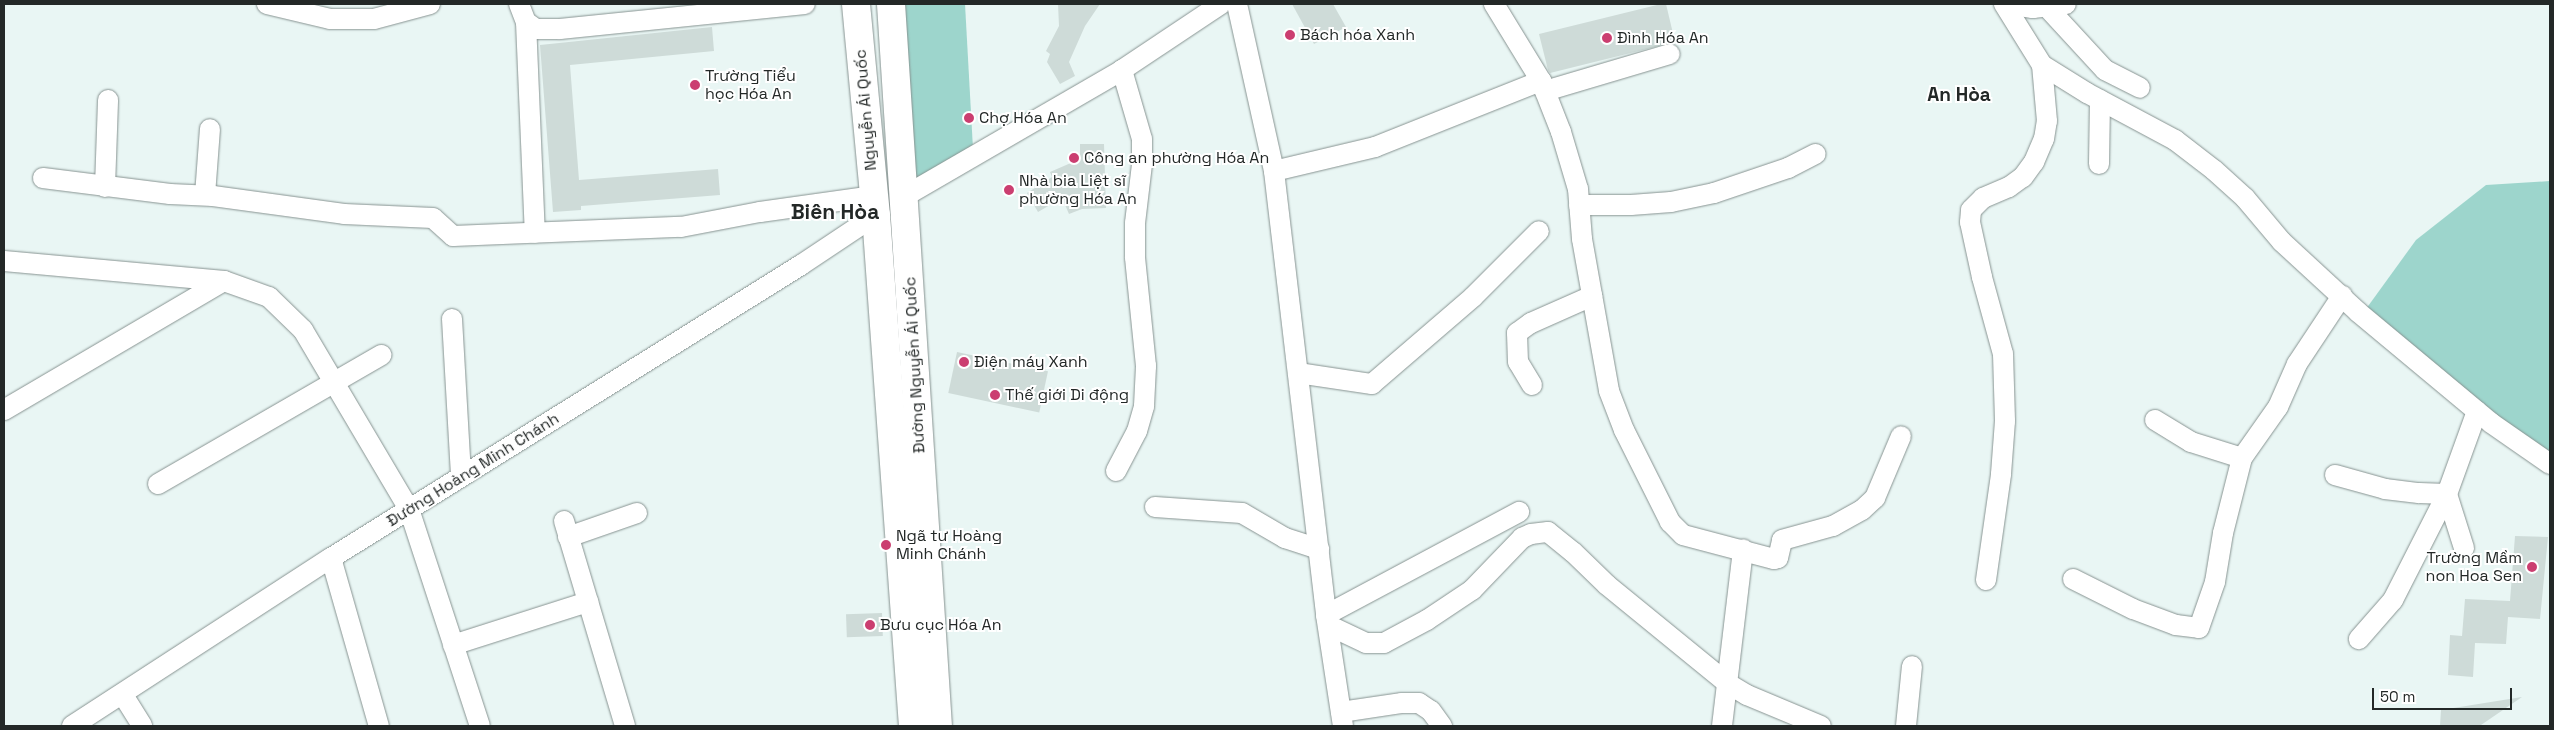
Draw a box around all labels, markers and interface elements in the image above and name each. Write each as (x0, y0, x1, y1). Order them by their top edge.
place label: Bách hóa Xanh (1300, 25, 1415, 45)
place label: Đình Hóa An (1617, 28, 1709, 48)
marker: Bách hóa Xanh (1284, 29, 1296, 41)
marker: Đình Hóa An (1601, 32, 1613, 44)
street label: Nguyễn Ái Quốc (851, 48, 881, 172)
place label: Trường Tiểu học Hóa An (705, 66, 796, 104)
marker: Trường Tiểu học Hóa An (689, 79, 701, 91)
district label: An Hòa (1927, 84, 1991, 106)
place label: Chợ Hóa An (979, 108, 1067, 128)
marker: Chợ Hóa An (963, 112, 975, 124)
place label: Công an phường Hóa An (1084, 148, 1269, 168)
marker: Công an phường Hóa An (1068, 152, 1080, 164)
place label: Nhà bia Liệt sĩ phường Hóa An (1019, 171, 1137, 209)
marker: Nhà bia Liệt sĩ phường Hóa An (1003, 184, 1015, 196)
district label: Biên Hòa (791, 199, 879, 225)
street label: Đường Nguyễn Ái Quốc (901, 276, 929, 454)
place label: Điện máy Xanh (974, 352, 1088, 372)
marker: Điện máy Xanh (958, 356, 970, 368)
place label: Thế giới Di động (1005, 385, 1129, 405)
marker: Thế giới Di động (989, 389, 1001, 401)
street label: Đường Hoàng Minh Chánh (383, 409, 563, 531)
place label: Ngã tư Hoàng Minh Chánh (896, 526, 1002, 564)
marker: Ngã tư Hoàng Minh Chánh (880, 539, 892, 551)
place label: Trường Mầm non Hoa Sen (2426, 548, 2522, 586)
marker: Trường Mầm non Hoa Sen (2526, 561, 2538, 573)
place label: Bưu cục Hóa An (880, 615, 1002, 635)
marker: Bưu cục Hóa An (864, 619, 876, 631)
scale bar (2374, 678, 2514, 710)
text: 50 m (2380, 687, 2415, 706)

